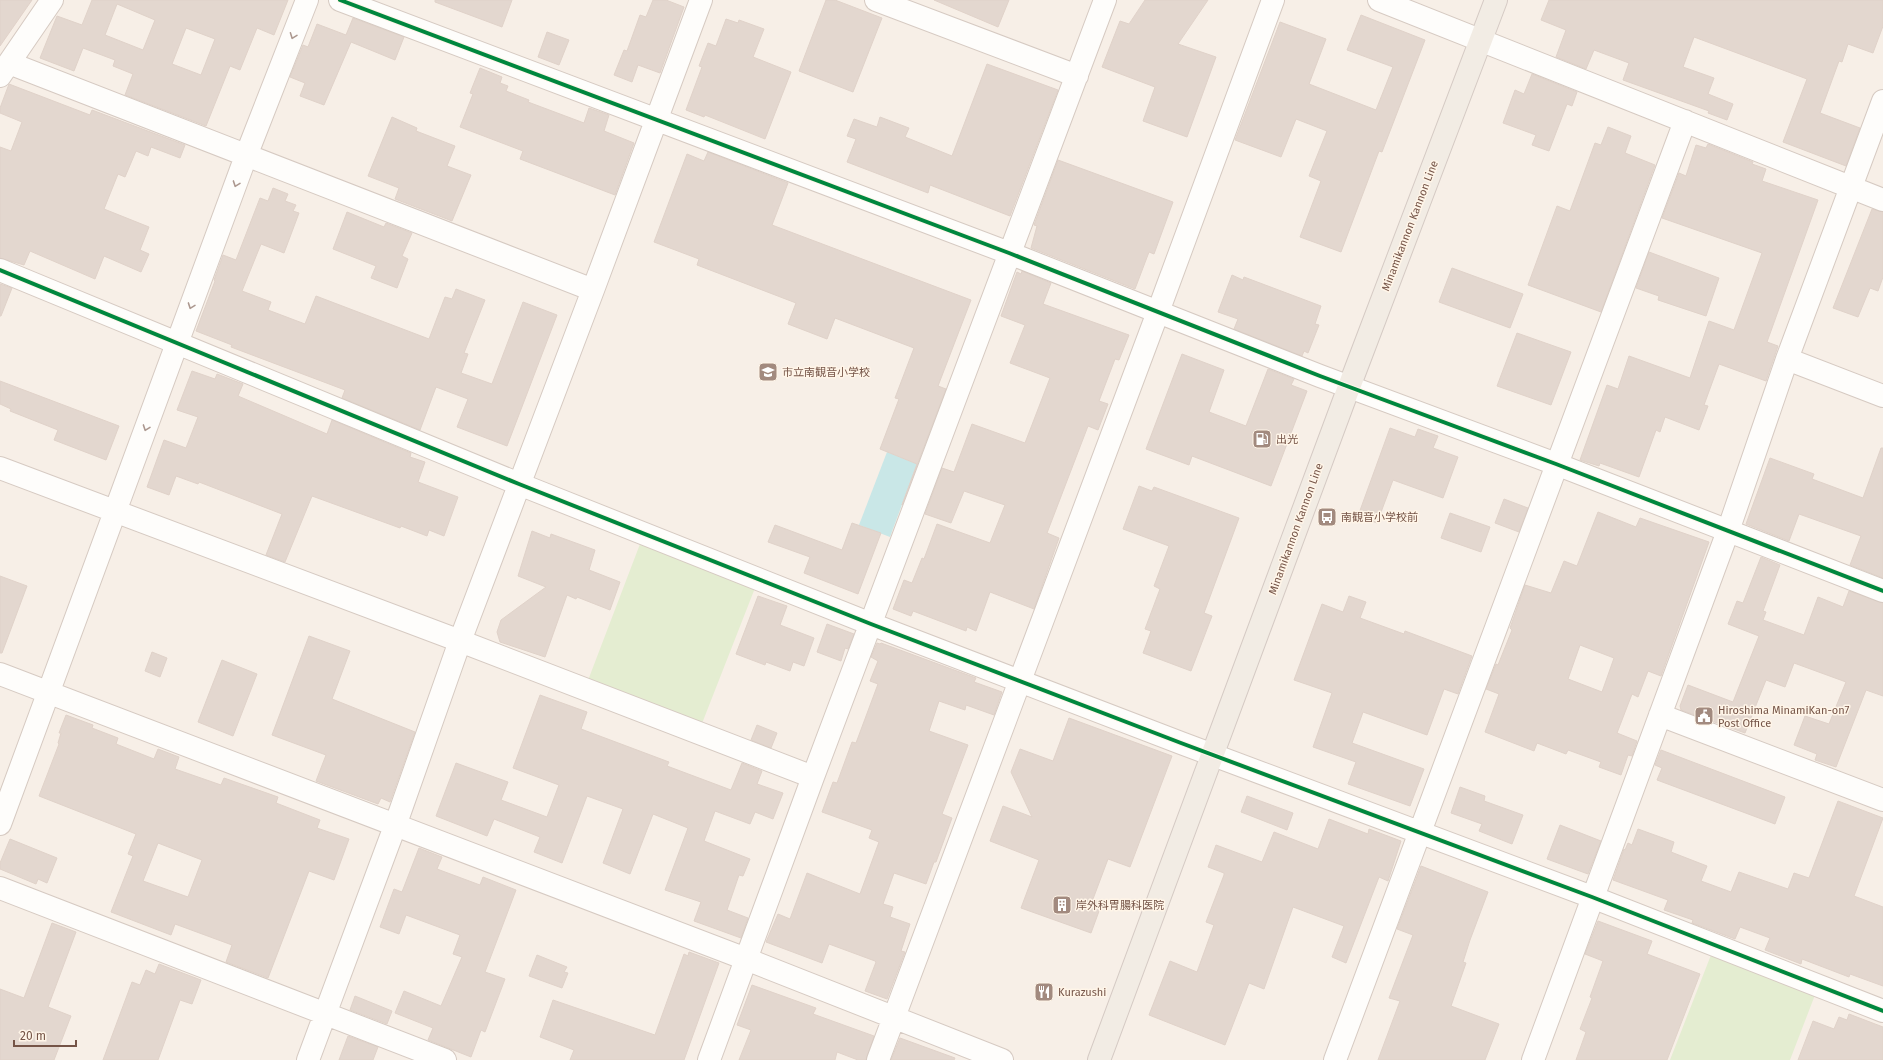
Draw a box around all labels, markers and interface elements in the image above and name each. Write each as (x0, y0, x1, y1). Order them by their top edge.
one-way arrow (289, 33, 297, 40)
street label: Minamikannon Kannon Line (1379, 159, 1441, 293)
one-way arrow (232, 180, 240, 187)
one-way arrow (188, 302, 196, 309)
school or university icon: 市立南観音小学校 (757, 361, 779, 383)
place label: 市立南観音小学校 (782, 366, 870, 379)
one-way arrow (143, 424, 151, 431)
fuel station icon: 出光 (1251, 428, 1273, 450)
place label: 出光 (1276, 433, 1298, 446)
street label: Minamikannon Kannon Line (1266, 462, 1326, 596)
bus stop icon: 南観音小学校前 (1316, 506, 1338, 528)
place label: 南観音小学校前 (1341, 511, 1418, 524)
place label: Hiroshima MinamiKan-on7 Post Office (1718, 704, 1849, 730)
public building icon: Hiroshima MinamiKan-on7 Post Office (1693, 705, 1715, 727)
building icon: 岸外科胃腸科医院 (1051, 894, 1073, 916)
place label: 岸外科胃腸科医院 (1076, 899, 1164, 912)
restaurant icon: Kurazushi (1033, 981, 1055, 1003)
place label: Kurazushi (1058, 986, 1106, 999)
scale bar (14, 1022, 76, 1048)
text: 20 m (20, 1029, 46, 1043)

